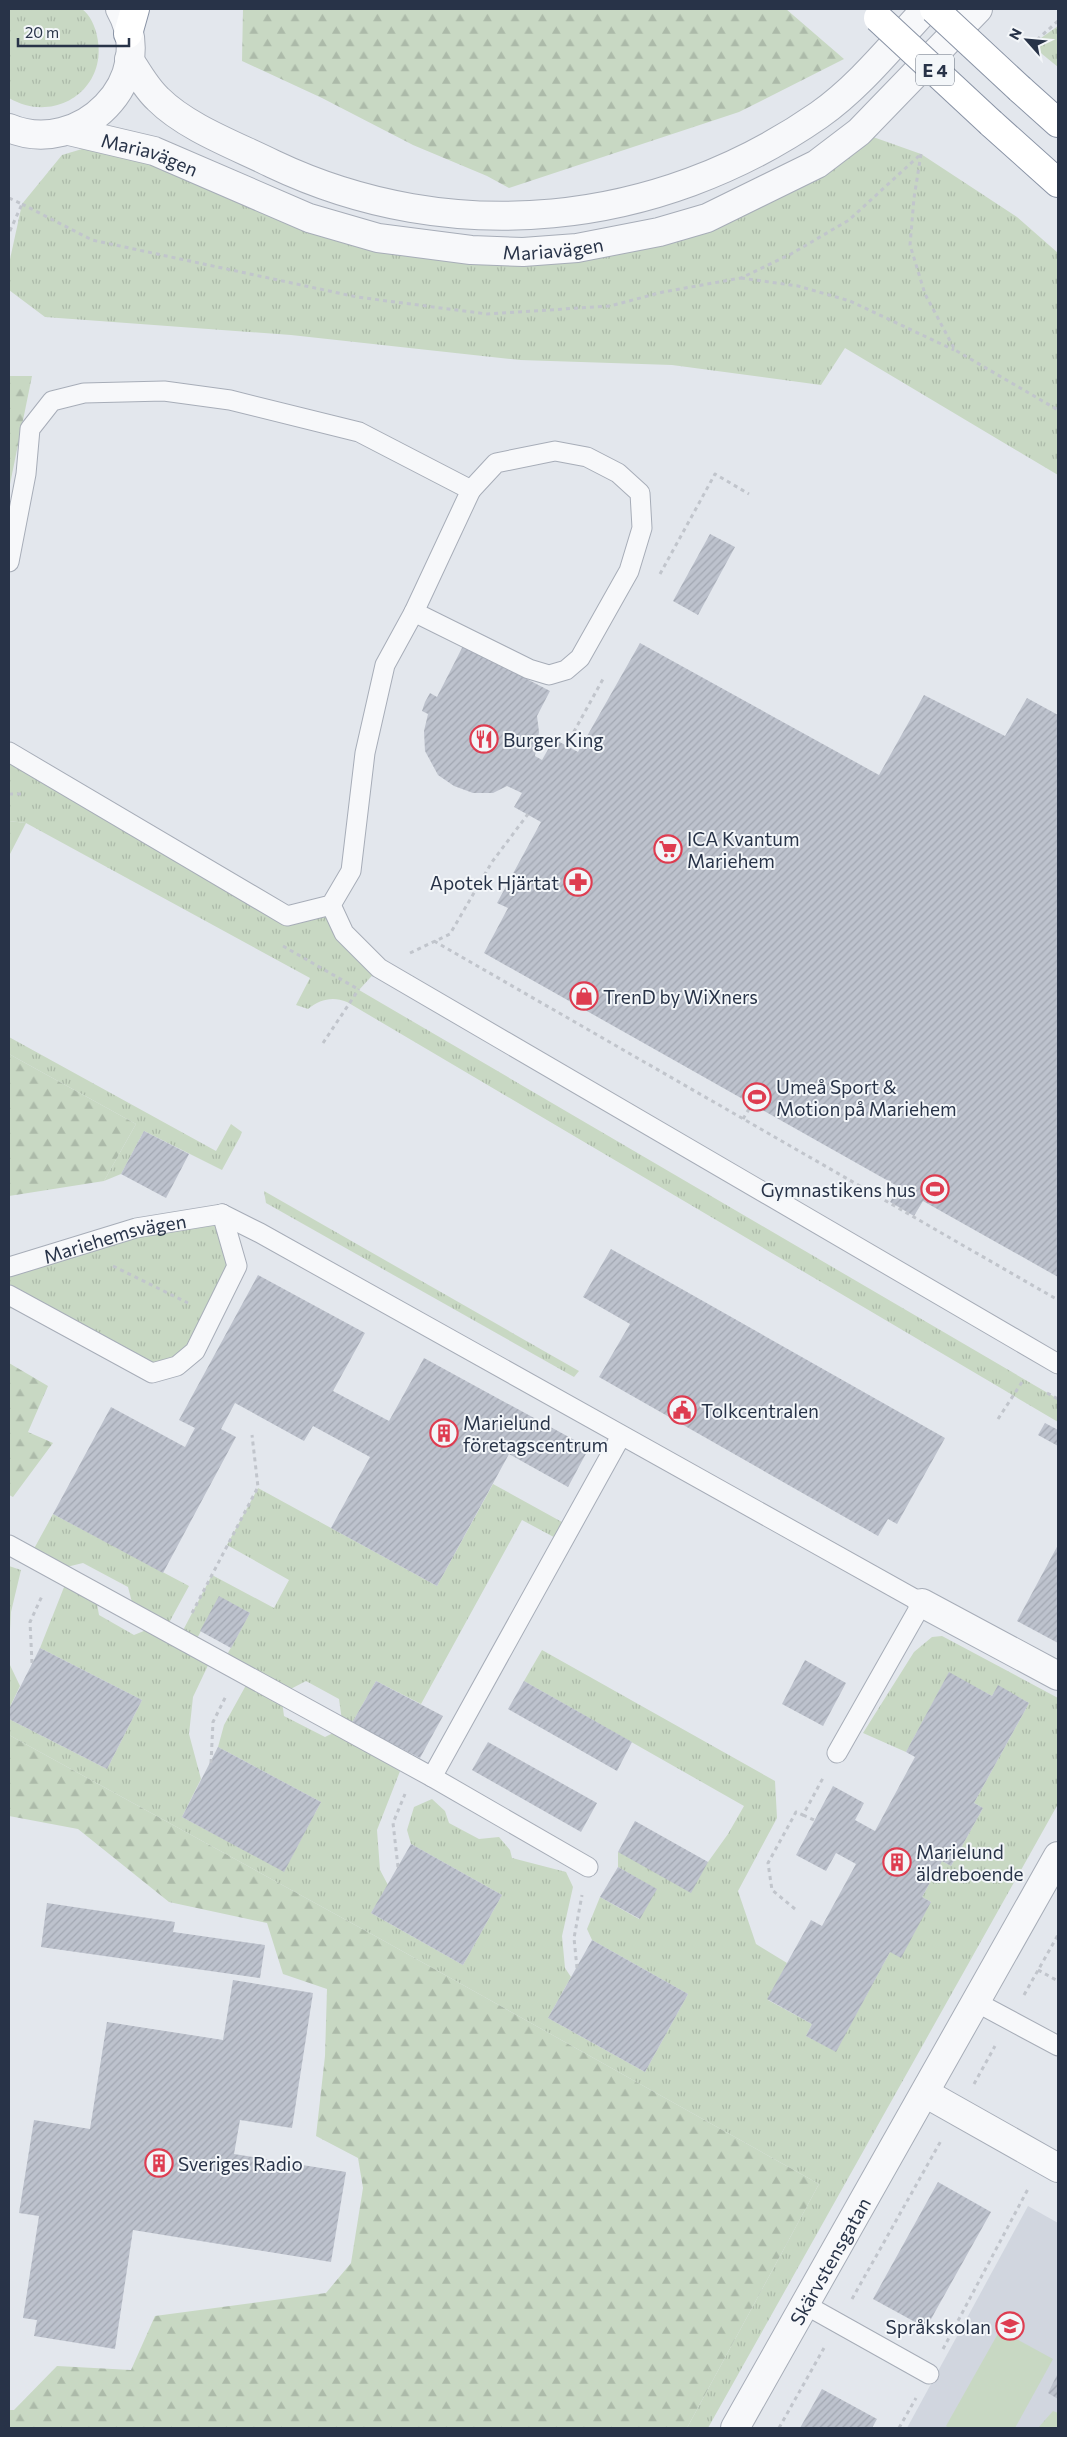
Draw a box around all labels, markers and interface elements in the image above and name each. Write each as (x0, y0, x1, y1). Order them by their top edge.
scale bar (18, 15, 129, 47)
north arrow (1002, 15, 1052, 65)
text: 20 m (25, 23, 59, 41)
text: N (1005, 25, 1025, 42)
road number: E 4 (916, 54, 954, 86)
street label: Mariavägen (99, 128, 202, 180)
street label: Mariavägen (502, 232, 605, 264)
restaurant icon: Burger King (469, 724, 499, 754)
place label: Burger King (503, 728, 604, 751)
place label: ICA Kvantum Mariehem (687, 827, 800, 872)
supermarket icon: ICA Kvantum Mariehem (653, 834, 683, 864)
pharmacy icon: Apotek Hjärtat (563, 867, 593, 897)
place label: Apotek Hjärtat (430, 871, 559, 894)
shop icon: TrenD by WiXners (569, 981, 599, 1011)
place label: TrenD by WiXners (603, 985, 758, 1008)
place label: Umeå Sport & Motion på Mariehem (776, 1075, 957, 1120)
sports icon: Umeå Sport & Motion på Mariehem (742, 1082, 772, 1112)
sports icon: Gymnastikens hus (920, 1174, 950, 1204)
place label: Gymnastikens hus (761, 1178, 916, 1201)
street label: Mariehemsvägen (41, 1209, 188, 1267)
public building icon: Tolkcentralen (667, 1395, 697, 1425)
place label: Tolkcentralen (701, 1399, 819, 1422)
place label: Marielund företagscentrum (463, 1411, 608, 1456)
building icon: Marielund företagscentrum (429, 1418, 459, 1448)
place label: Marielund äldreboende (916, 1840, 1023, 1885)
building icon: Marielund äldreboende (882, 1847, 912, 1877)
building icon: Sveriges Radio (144, 2148, 174, 2178)
place label: Sveriges Radio (178, 2152, 303, 2175)
street label: Skärvstensgatan (784, 2193, 875, 2329)
school or university icon: Språkskolan (995, 2311, 1025, 2341)
place label: Språkskolan (886, 2315, 991, 2338)

